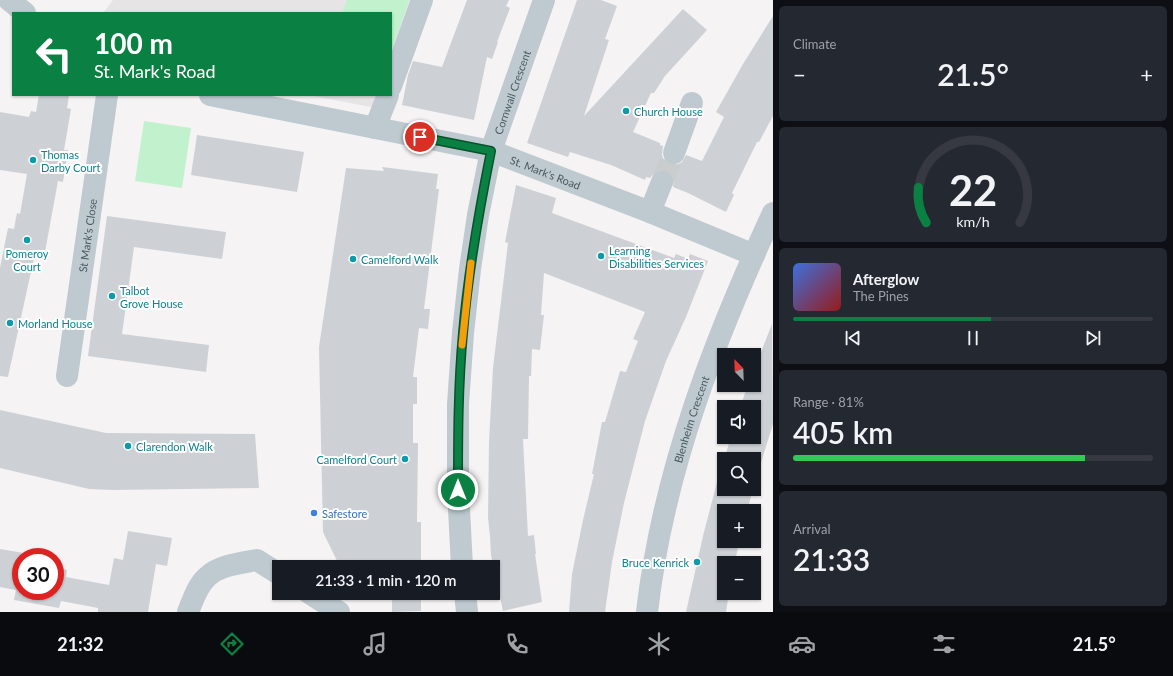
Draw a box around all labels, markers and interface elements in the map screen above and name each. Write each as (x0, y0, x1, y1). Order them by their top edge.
text: 100 m (94, 26, 173, 60)
icon: left (28, 28, 80, 80)
text: Climate (793, 36, 836, 52)
street label: Cornwall Crescent (491, 48, 532, 136)
text: 21.5° (937, 56, 1009, 92)
text: St. Mark's Road (94, 60, 216, 82)
text: − (793, 61, 806, 88)
text: + (1140, 61, 1153, 88)
place label: Church House (634, 105, 703, 118)
marker: Church House (621, 106, 631, 116)
pin (403, 120, 437, 154)
icon: arrive (409, 126, 431, 148)
place label: Thomas Darby Court (41, 148, 101, 174)
street label: St. Mark's Road (509, 153, 583, 191)
marker: Thomas Darby Court (28, 155, 38, 165)
text: 22 (949, 165, 997, 215)
street label: St Mark's Close (75, 198, 99, 273)
text: km/h (956, 212, 990, 229)
marker: Pomeroy Court (22, 235, 32, 245)
place label: Learning Disabilities Services (609, 244, 704, 270)
place label: Pomeroy Court (6, 247, 49, 273)
marker: Learning Disabilities Services (596, 251, 606, 261)
place label: Camelford Walk (361, 253, 439, 266)
marker: Camelford Walk (348, 254, 358, 264)
text: Afterglow (853, 270, 919, 288)
place label: Talbot Grove House (120, 284, 183, 310)
text: The Pines (853, 288, 909, 304)
marker: Talbot Grove House (107, 291, 117, 301)
place label: Morland House (18, 317, 93, 330)
marker: Morland House (5, 318, 15, 328)
icon: previous (842, 327, 864, 349)
icon: pause (962, 327, 984, 349)
icon: next (1082, 327, 1104, 349)
north arrow (717, 348, 761, 392)
map controls (717, 348, 761, 600)
street label: Blenheim Crescent (671, 374, 711, 464)
text: Range · 81% (793, 394, 864, 410)
button: sound (717, 400, 761, 444)
text: 405 km (793, 414, 893, 450)
place label: Clarendon Walk (136, 440, 213, 453)
marker: Clarendon Walk (123, 441, 133, 451)
button: search (717, 452, 761, 496)
place label: Camelford Court (317, 453, 397, 466)
marker: Camelford Court (400, 454, 410, 464)
position arrow (437, 469, 479, 511)
button: + (717, 504, 761, 548)
place label: Safestore (322, 507, 367, 520)
marker: Safestore (309, 508, 319, 518)
text: Arrival (793, 521, 830, 537)
text: 21:33 (793, 541, 870, 577)
speed limit sign: 30 (12, 548, 64, 600)
place label: Bruce Kenrick (622, 556, 689, 569)
button: − (717, 556, 761, 600)
marker: Bruce Kenrick (692, 557, 702, 567)
text: 21:33 · 1 min · 120 m (316, 571, 456, 589)
icon: directions (218, 630, 246, 658)
icon: music (361, 630, 389, 658)
icon: phone (503, 630, 531, 658)
icon: climate (645, 630, 673, 658)
icon: car (788, 630, 816, 658)
icon: filters (930, 630, 958, 658)
text: 21:32 (57, 633, 104, 655)
text: 21.5° (1073, 633, 1116, 655)

